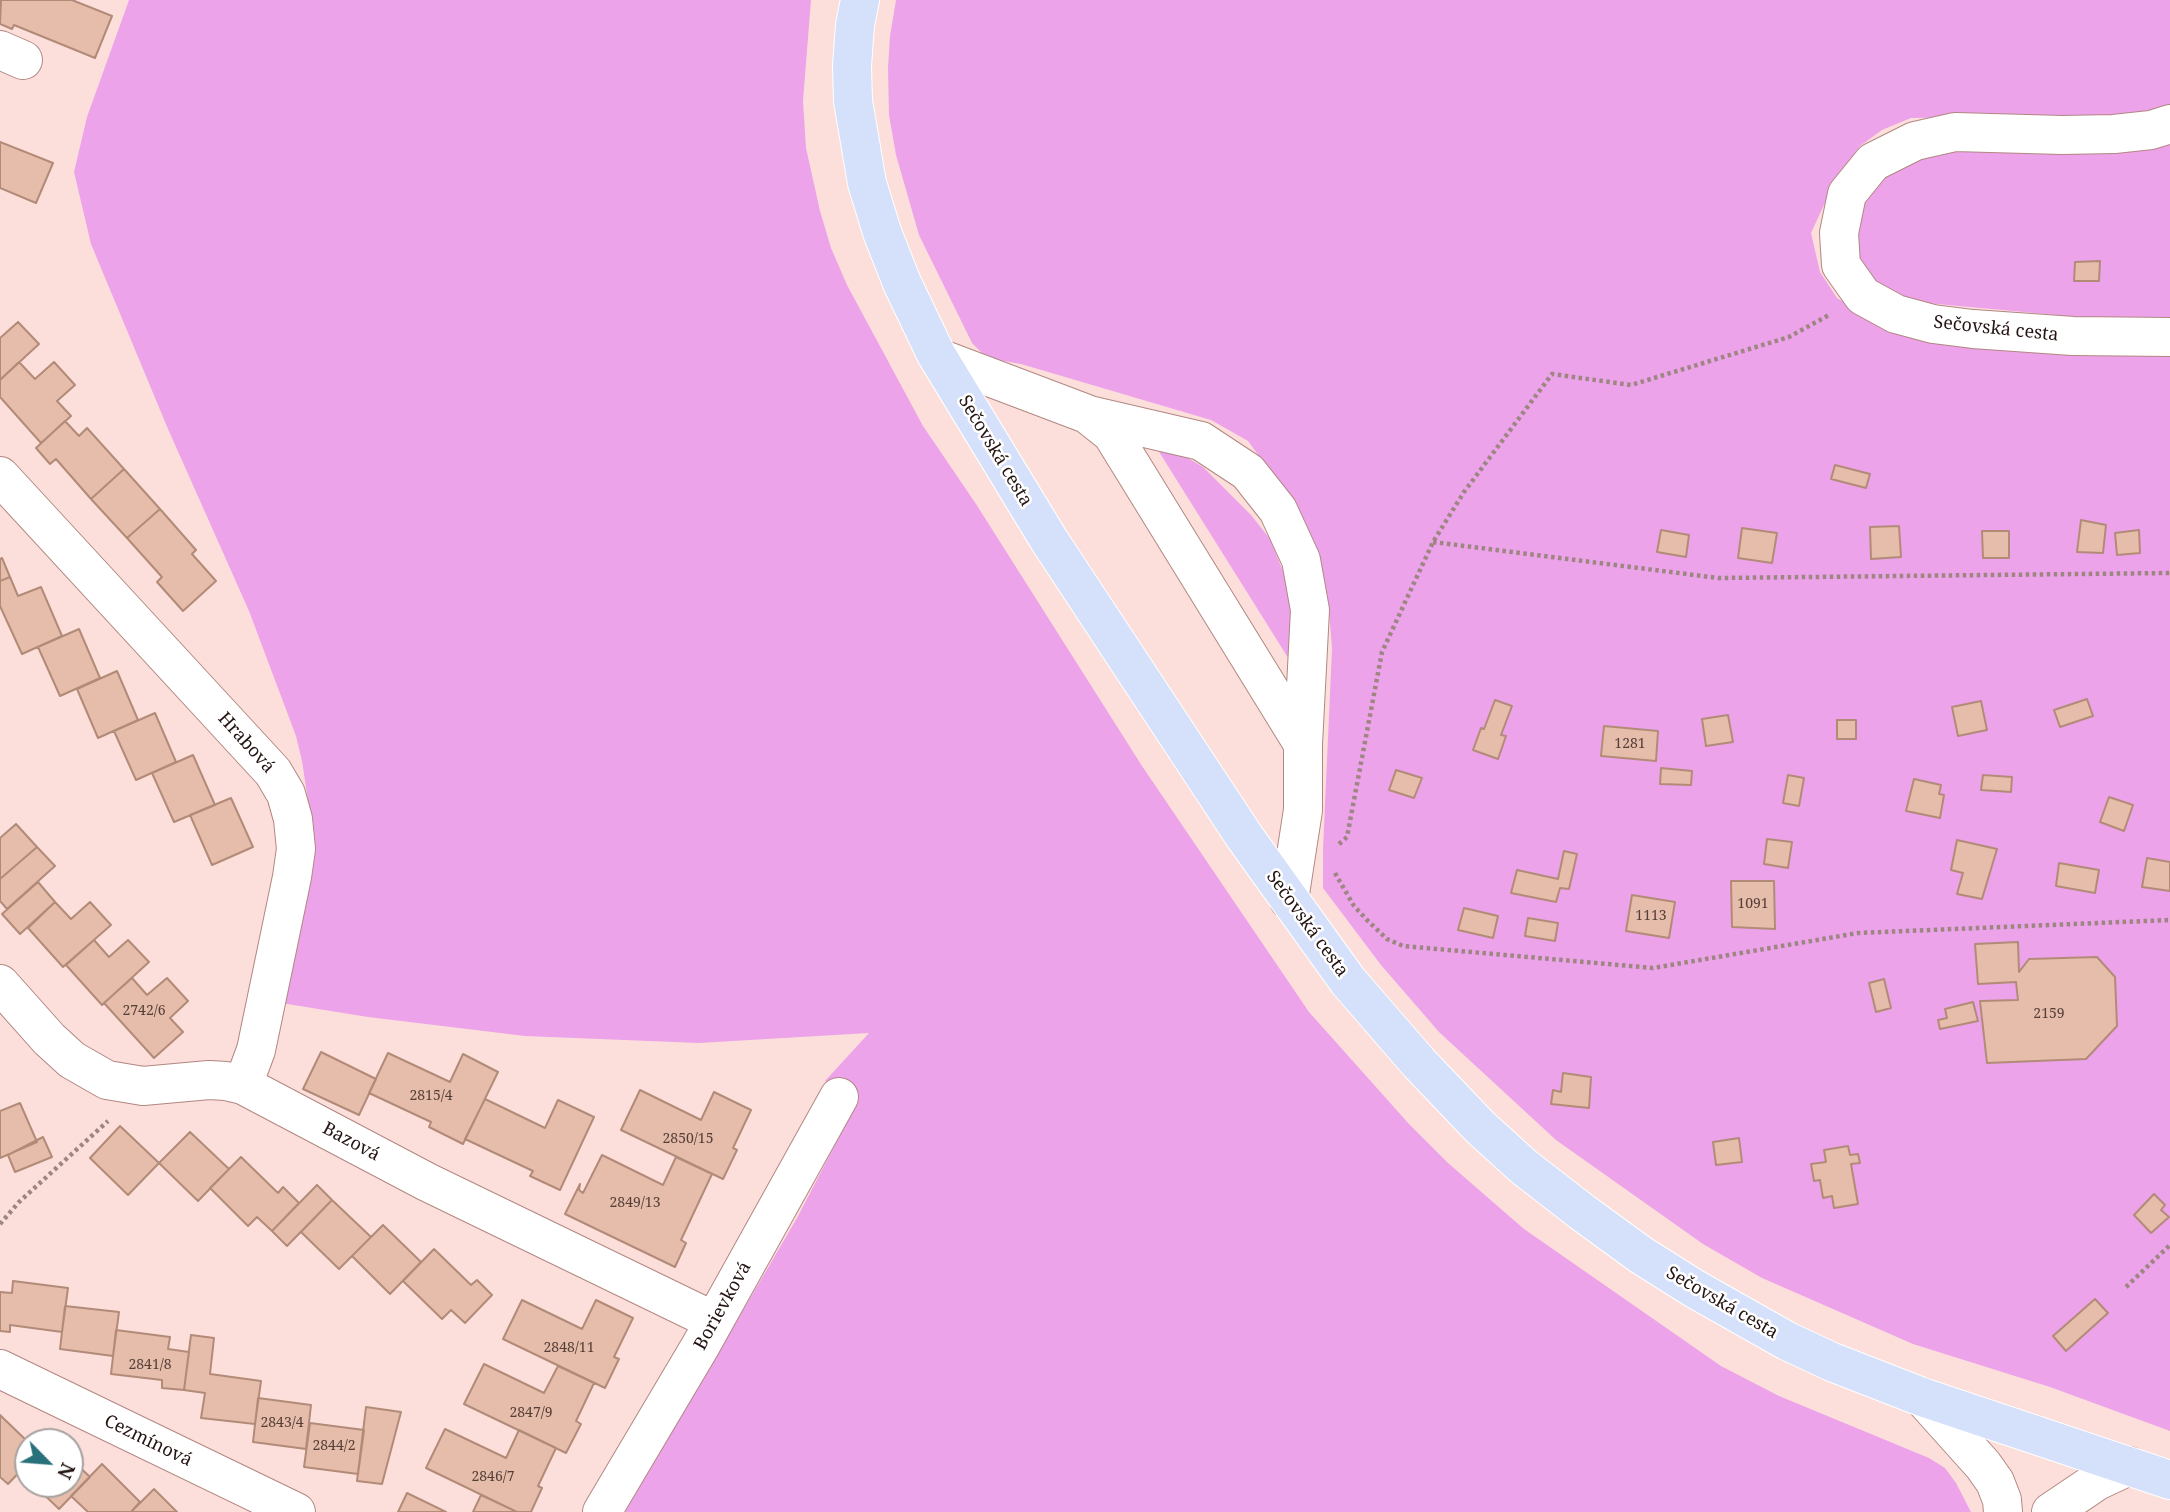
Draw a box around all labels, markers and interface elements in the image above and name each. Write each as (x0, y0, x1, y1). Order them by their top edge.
street label: Sečovská cesta (1932, 312, 2060, 346)
street label: Sečovská cesta (953, 392, 1037, 510)
street label: Hrabová (213, 708, 279, 778)
house number: 1281 (1614, 736, 1646, 752)
street label: Sečovská cesta (1261, 867, 1353, 981)
house number: 1091 (1737, 896, 1769, 912)
house number: 1113 (1635, 908, 1667, 924)
house number: 2742/6 (122, 1003, 166, 1019)
house number: 2159 (2033, 1006, 2065, 1022)
house number: 2815/4 (409, 1088, 453, 1104)
street label: Bazová (319, 1118, 383, 1166)
house number: 2850/15 (663, 1131, 713, 1147)
house number: 2849/13 (610, 1195, 660, 1211)
street label: Borievková (690, 1258, 756, 1354)
street label: Sečovská cesta (1662, 1262, 1782, 1344)
house number: 2848/11 (544, 1340, 594, 1356)
house number: 2841/8 (128, 1357, 172, 1373)
house number: 2847/9 (509, 1405, 553, 1421)
street label: Cezmínová (100, 1410, 196, 1472)
house number: 2843/4 (260, 1415, 304, 1431)
north arrow (14, 1428, 84, 1498)
house number: 2844/2 (312, 1438, 356, 1454)
text: N (51, 1459, 81, 1483)
house number: 2846/7 (471, 1469, 515, 1485)

